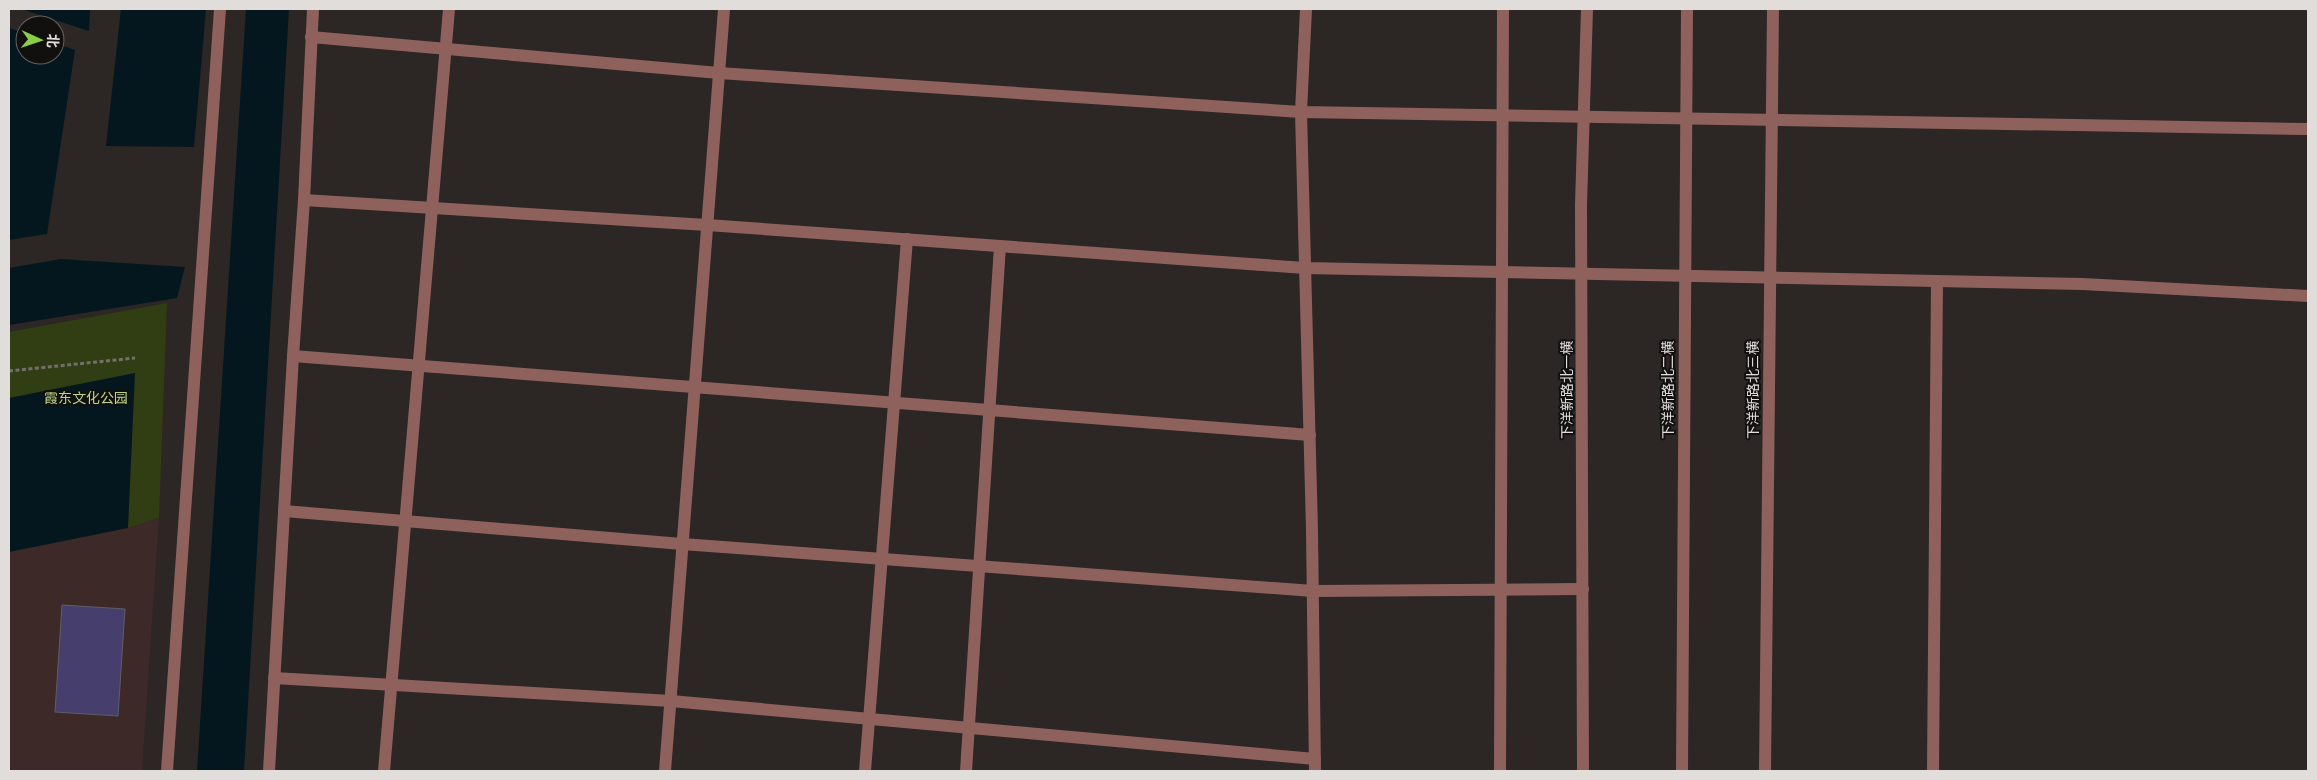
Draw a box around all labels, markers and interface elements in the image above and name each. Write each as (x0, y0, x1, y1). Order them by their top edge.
north arrow (15, 15, 65, 65)
text: 北 (44, 33, 61, 48)
street label: 下洋新路北一横 (1559, 340, 1576, 439)
street label: 下洋新路北二横 (1660, 340, 1677, 439)
street label: 下洋新路北三横 (1745, 340, 1762, 439)
park label: 霞东文化公园 (44, 390, 128, 407)

